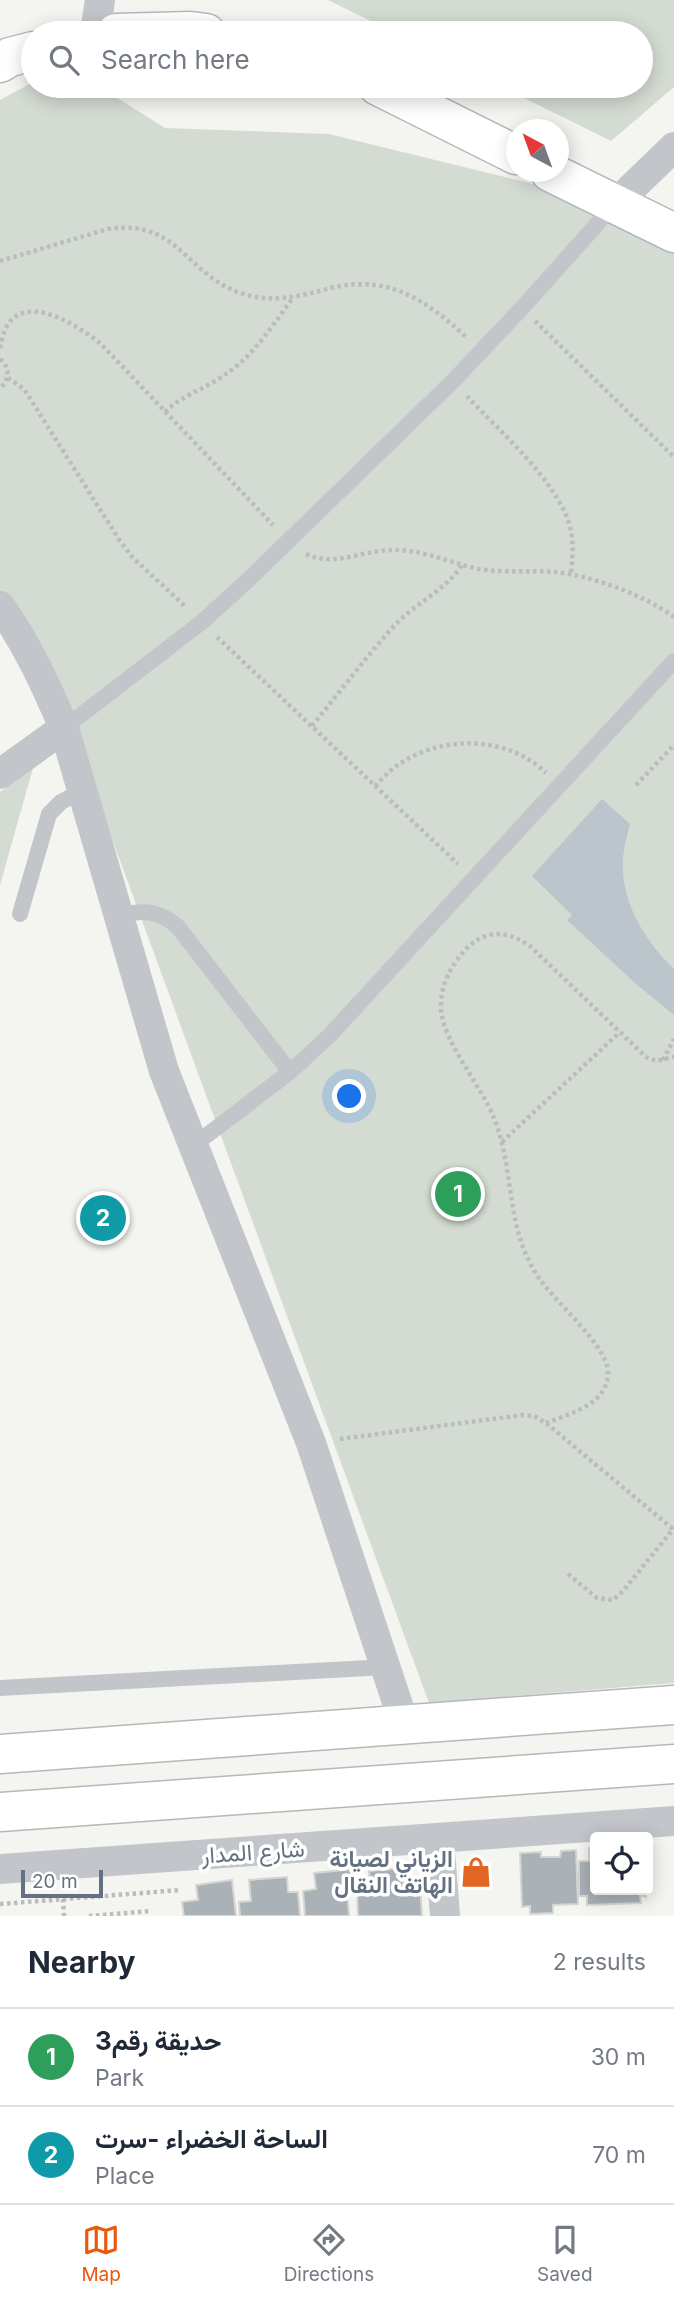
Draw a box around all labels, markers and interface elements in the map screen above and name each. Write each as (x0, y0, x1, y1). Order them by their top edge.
search box (21, 21, 653, 98)
icon: search (45, 41, 83, 79)
text: Search here (101, 44, 250, 75)
north arrow (506, 119, 569, 182)
your location (332, 1079, 366, 1113)
pin: 1 (435, 1168, 481, 1220)
pin: 2 (80, 1192, 126, 1244)
map controls (590, 1832, 653, 1895)
button: locate (590, 1832, 653, 1895)
street label: شارع المدار (199, 1834, 306, 1872)
place label: الزياني لصيانة الهاتف النقال (330, 1845, 453, 1900)
shop icon: الزياني لصيانة الهاتف النقال (459, 1855, 493, 1889)
scale bar (21, 1867, 103, 1899)
text: 20 m (32, 1870, 78, 1893)
text: Nearby (28, 1944, 136, 1980)
text: 2 results (553, 1948, 646, 1976)
text: حديقة رقم3 (95, 2025, 221, 2056)
text: 1 (46, 2043, 56, 2071)
text: 30 m (591, 2043, 646, 2071)
text: Park (95, 2064, 144, 2092)
text: الساحة الخضراء -سرت (95, 2123, 328, 2154)
text: 2 (44, 2141, 58, 2169)
text: 70 m (592, 2141, 646, 2169)
text: Place (95, 2162, 155, 2190)
tab: Map (81, 2221, 121, 2286)
tab: Directions (284, 2221, 374, 2286)
tab: Saved (537, 2221, 593, 2286)

